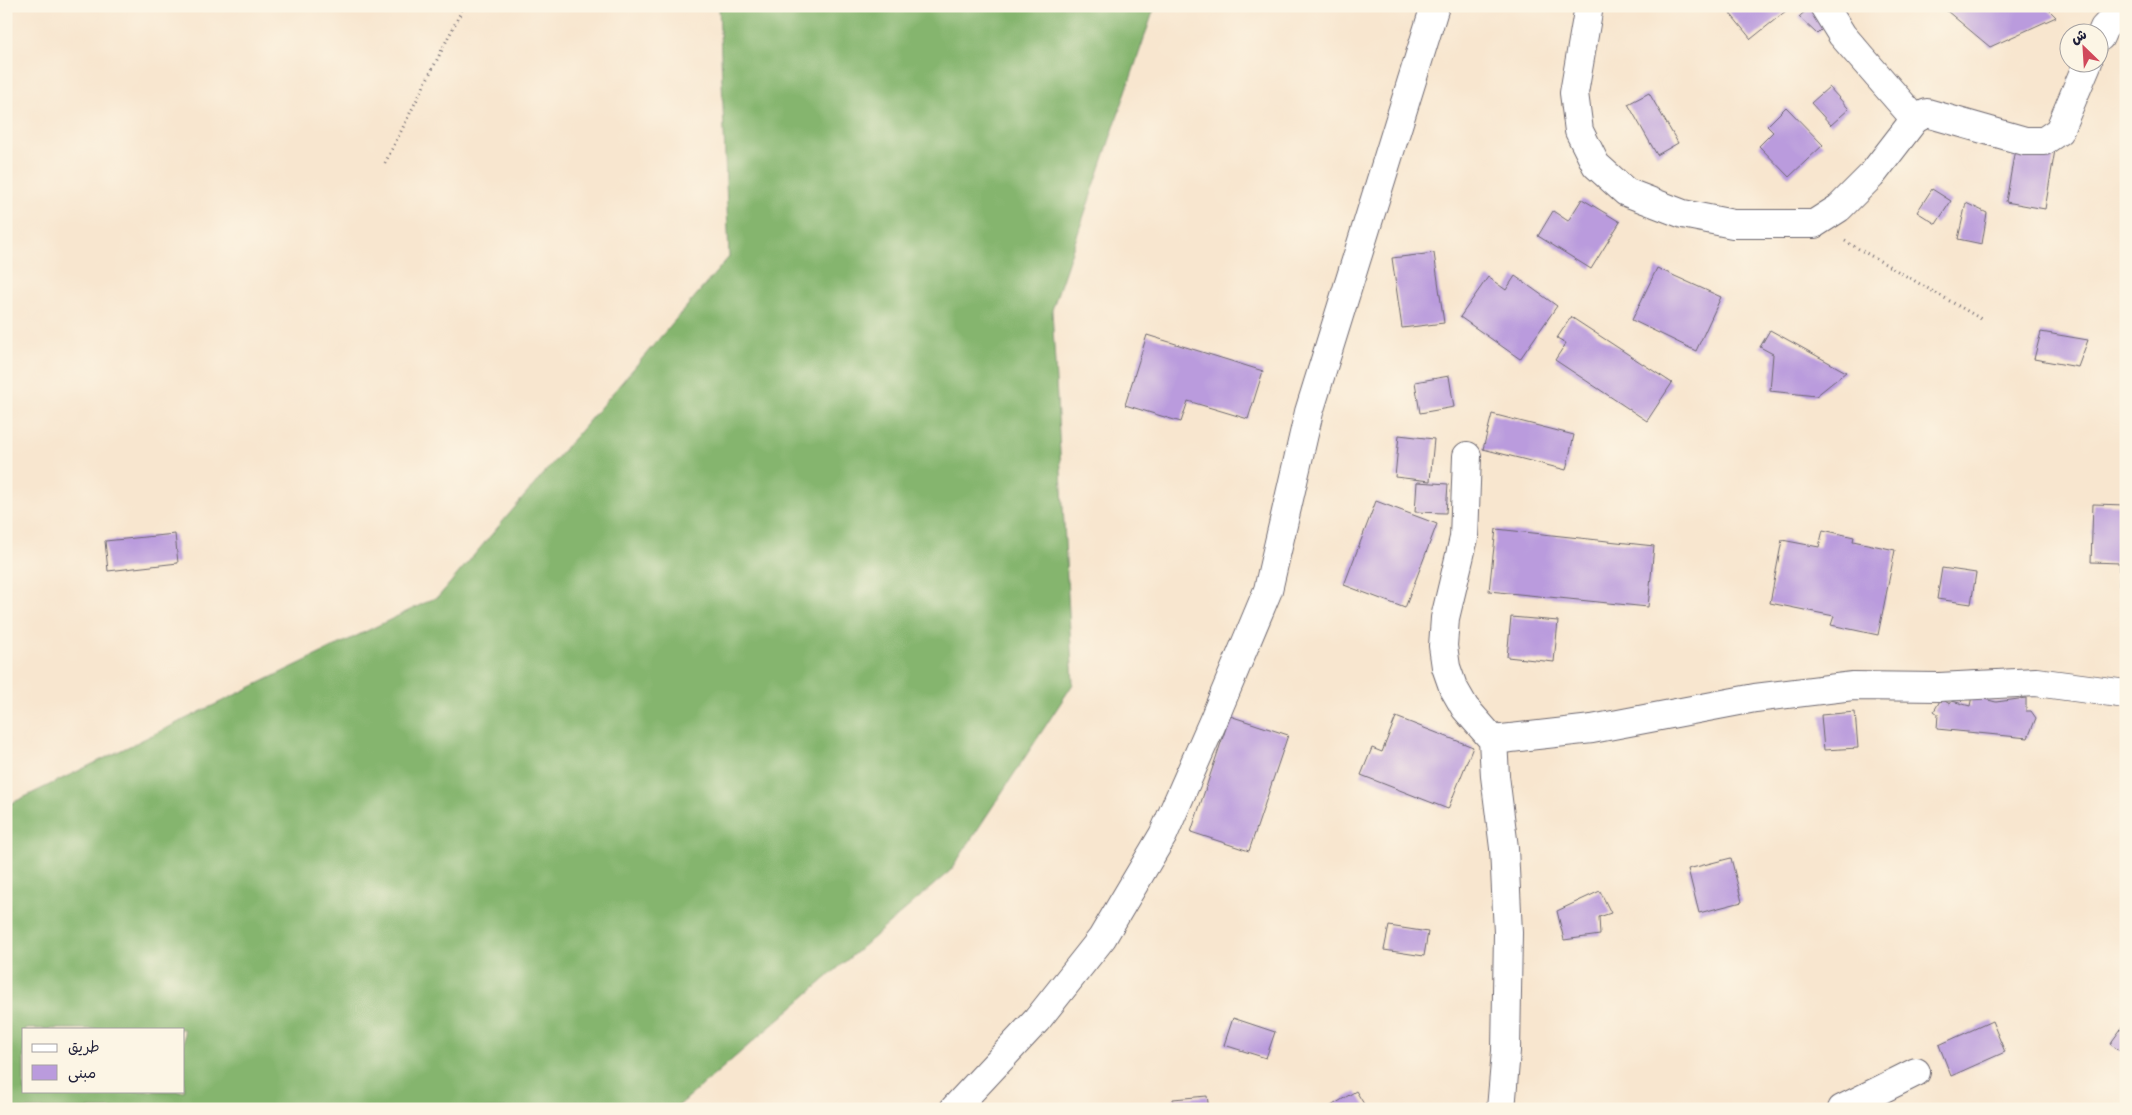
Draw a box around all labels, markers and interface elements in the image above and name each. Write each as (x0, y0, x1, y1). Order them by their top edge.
north arrow (2060, 22, 2110, 72)
text: ش (2068, 26, 2089, 48)
legend (22, 1028, 185, 1092)
text: طريق (68, 1038, 100, 1057)
text: مبنى (68, 1064, 96, 1083)

